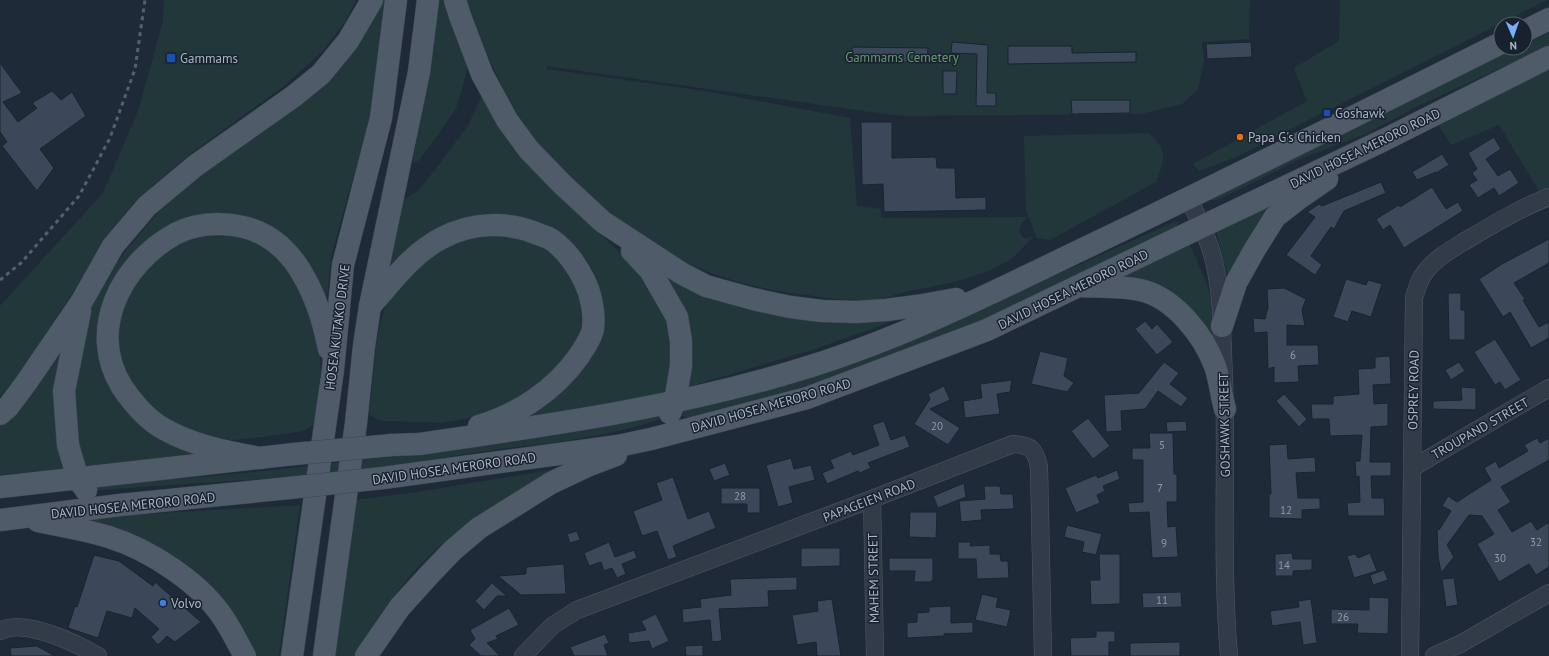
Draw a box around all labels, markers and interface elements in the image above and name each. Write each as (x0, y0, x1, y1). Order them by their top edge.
north arrow (1493, 16, 1533, 56)
text: N (1509, 39, 1517, 53)
park label: Gammams Cemetery (845, 49, 959, 66)
place label: Gammams (180, 50, 238, 67)
marker: Gammams (165, 52, 177, 64)
street label: DAVID HOSEA MERORO ROAD (1287, 105, 1443, 192)
place label: Goshawk (1335, 105, 1386, 122)
marker: Goshawk (1322, 108, 1332, 118)
place label: Papa G's Chicken (1248, 129, 1341, 146)
marker: Papa G's Chicken (1235, 132, 1245, 142)
street label: DAVID HOSEA MERORO ROAD (995, 246, 1151, 333)
street label: HOSEA KUTAKO DRIVE (321, 263, 354, 391)
house number: 6 (1290, 348, 1296, 362)
street label: OSPREY ROAD (1404, 350, 1423, 430)
street label: GOSHAWK STREET (1215, 373, 1234, 477)
street label: DAVID HOSEA MERORO ROAD (689, 375, 853, 436)
street label: TROUPAND STREET (1429, 394, 1532, 463)
house number: 20 (931, 419, 943, 433)
house number: 5 (1159, 438, 1165, 452)
street label: DAVID HOSEA MERORO ROAD (371, 449, 537, 488)
street label: PAPAGEIEN ROAD (821, 475, 918, 526)
house number: 7 (1157, 481, 1163, 495)
street label: DAVID HOSEA MERORO ROAD (50, 488, 216, 523)
house number: 28 (734, 489, 746, 503)
house number: 12 (1280, 503, 1292, 517)
street label: MAHEM STREET (864, 533, 883, 623)
house number: 32 (1530, 535, 1542, 549)
house number: 9 (1161, 536, 1167, 550)
house number: 30 (1494, 551, 1506, 565)
house number: 14 (1278, 558, 1290, 572)
house number: 11 (1156, 593, 1168, 607)
place label: Volvo (170, 595, 202, 612)
marker: Volvo (158, 598, 168, 608)
house number: 26 (1337, 610, 1349, 624)

